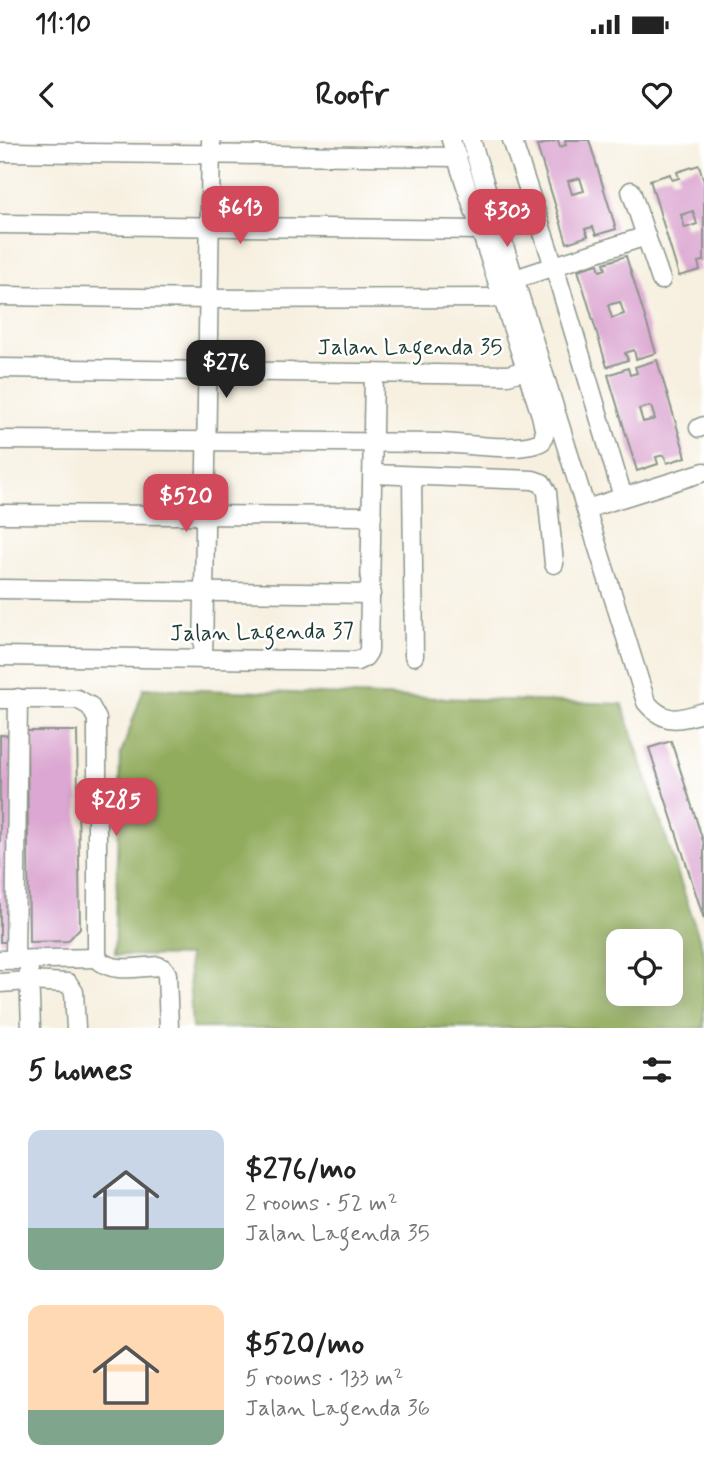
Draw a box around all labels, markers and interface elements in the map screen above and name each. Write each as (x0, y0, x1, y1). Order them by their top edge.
text: 11:10 (35, 8, 91, 42)
text: Roofr (315, 74, 389, 116)
icon: back (28, 76, 66, 114)
icon: heart (638, 76, 676, 114)
pin: $613 (199, 186, 281, 246)
pin: $303 (466, 190, 548, 249)
text: $613 (218, 194, 262, 224)
text: $303 (484, 197, 530, 227)
street label: Jalan Lagenda 35 (318, 333, 502, 365)
pin: $276 (185, 341, 267, 400)
text: $276 (202, 348, 250, 378)
pin: $520 (145, 474, 227, 534)
text: $520 (159, 482, 213, 512)
street label: Jalan Lagenda 37 (170, 616, 354, 652)
pin: $285 (75, 778, 157, 838)
text: $285 (91, 786, 141, 816)
map controls (606, 929, 683, 1006)
button: locate (606, 929, 683, 1006)
text: 5 homes (28, 1051, 133, 1090)
icon: filters (638, 1051, 676, 1089)
text: $276/mo (245, 1150, 356, 1189)
icon: home (84, 1158, 168, 1242)
text: 2 rooms · 52 m² (245, 1189, 398, 1219)
text: Jalan Lagenda 35 (245, 1219, 430, 1249)
text: $520/mo (245, 1325, 364, 1364)
icon: home (84, 1333, 168, 1417)
text: 5 rooms · 133 m² (245, 1364, 404, 1394)
text: Jalan Lagenda 36 (245, 1394, 430, 1424)

